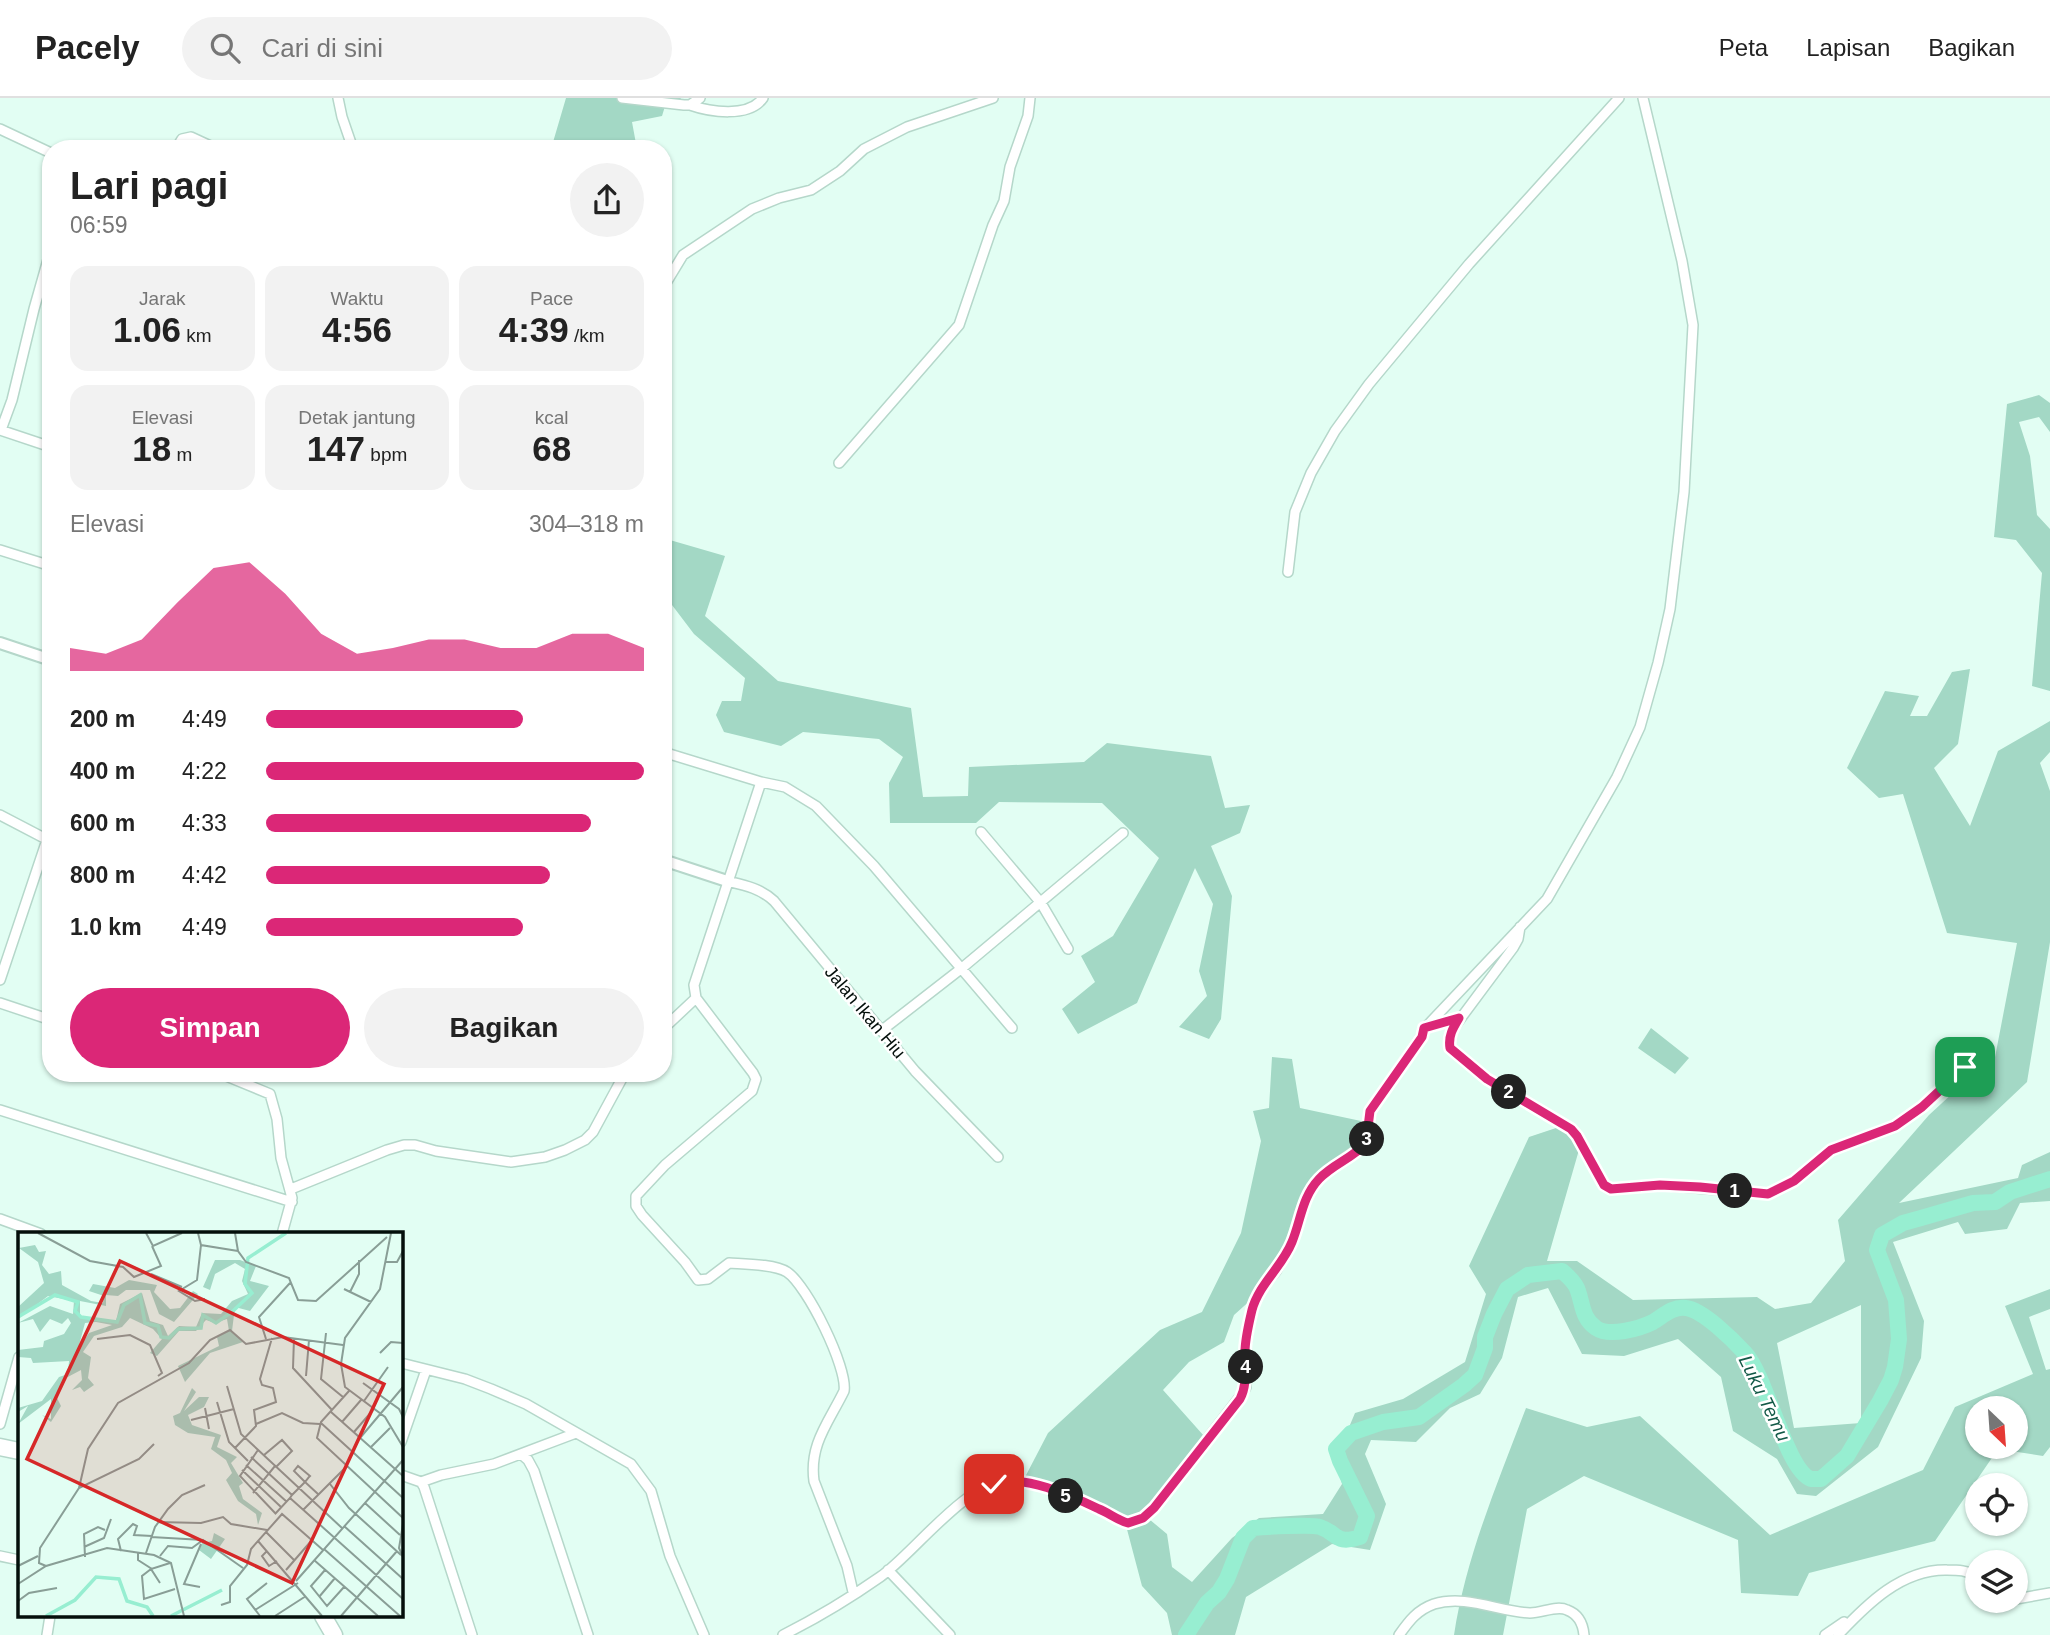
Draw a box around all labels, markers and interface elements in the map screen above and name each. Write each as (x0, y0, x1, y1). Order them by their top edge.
search box (182, 17, 672, 80)
text: Pacely (35, 29, 140, 66)
icon: search (206, 29, 244, 67)
text: Cari di sini (262, 33, 383, 63)
text: Peta (1719, 34, 1768, 61)
text: Lapisan (1806, 34, 1890, 61)
text: Bagikan (1928, 34, 2015, 61)
button: share (570, 163, 644, 237)
text: Lari pagi (70, 165, 228, 207)
text: 06:59 (70, 212, 128, 238)
text: Jarak (139, 288, 186, 309)
text: Waktu (330, 288, 384, 309)
text: Pace (530, 288, 573, 309)
text: 1.06 (113, 310, 181, 349)
text: 4:56 (322, 310, 392, 349)
text: 4:39 (499, 310, 569, 349)
text: km (181, 325, 212, 346)
text: /km (569, 325, 605, 346)
text: Elevasi (132, 407, 193, 428)
text: Detak jantung (298, 407, 416, 428)
text: kcal (535, 407, 569, 428)
text: 18 (132, 429, 171, 468)
text: 147 (307, 429, 365, 468)
text: 68 (532, 429, 571, 468)
text: m (171, 444, 192, 465)
text: bpm (365, 444, 407, 465)
text: Elevasi (70, 511, 144, 537)
text: 304–318 m (529, 511, 644, 537)
text: 200 m (70, 706, 135, 732)
text: 4:49 (182, 706, 227, 732)
text: 400 m (70, 758, 135, 784)
text: 4:22 (182, 758, 227, 784)
text: 600 m (70, 810, 135, 836)
text: 4:33 (182, 810, 227, 836)
text: 800 m (70, 862, 135, 888)
text: 4:42 (182, 862, 227, 888)
text: 1.0 km (70, 914, 142, 940)
text: 4:49 (182, 914, 227, 940)
street label: Jalan Ikan Hiu (821, 962, 909, 1062)
button: Simpan (70, 988, 350, 1068)
button: Bagikan (364, 988, 644, 1068)
pin (1935, 1037, 1995, 1097)
icon: arrive (1946, 1048, 1984, 1086)
pin: 2 (1492, 1074, 1526, 1110)
text: 2 (1503, 1081, 1514, 1102)
pin: 3 (1350, 1122, 1384, 1156)
text: 3 (1361, 1128, 1372, 1149)
pin: 1 (1718, 1174, 1752, 1208)
text: 1 (1729, 1180, 1740, 1201)
inset map (18, 1232, 402, 1618)
pin: 4 (1228, 1350, 1264, 1384)
water label: Luku Temu (1735, 1352, 1795, 1445)
text: 4 (1240, 1356, 1251, 1377)
north arrow (1965, 1396, 2028, 1460)
map controls (1965, 1396, 2028, 1613)
pin (964, 1454, 1024, 1514)
icon: check (975, 1465, 1013, 1503)
button: locate (1965, 1473, 2028, 1536)
pin: 5 (1048, 1478, 1084, 1514)
text: 5 (1060, 1485, 1071, 1506)
button: layers (1965, 1550, 2028, 1613)

